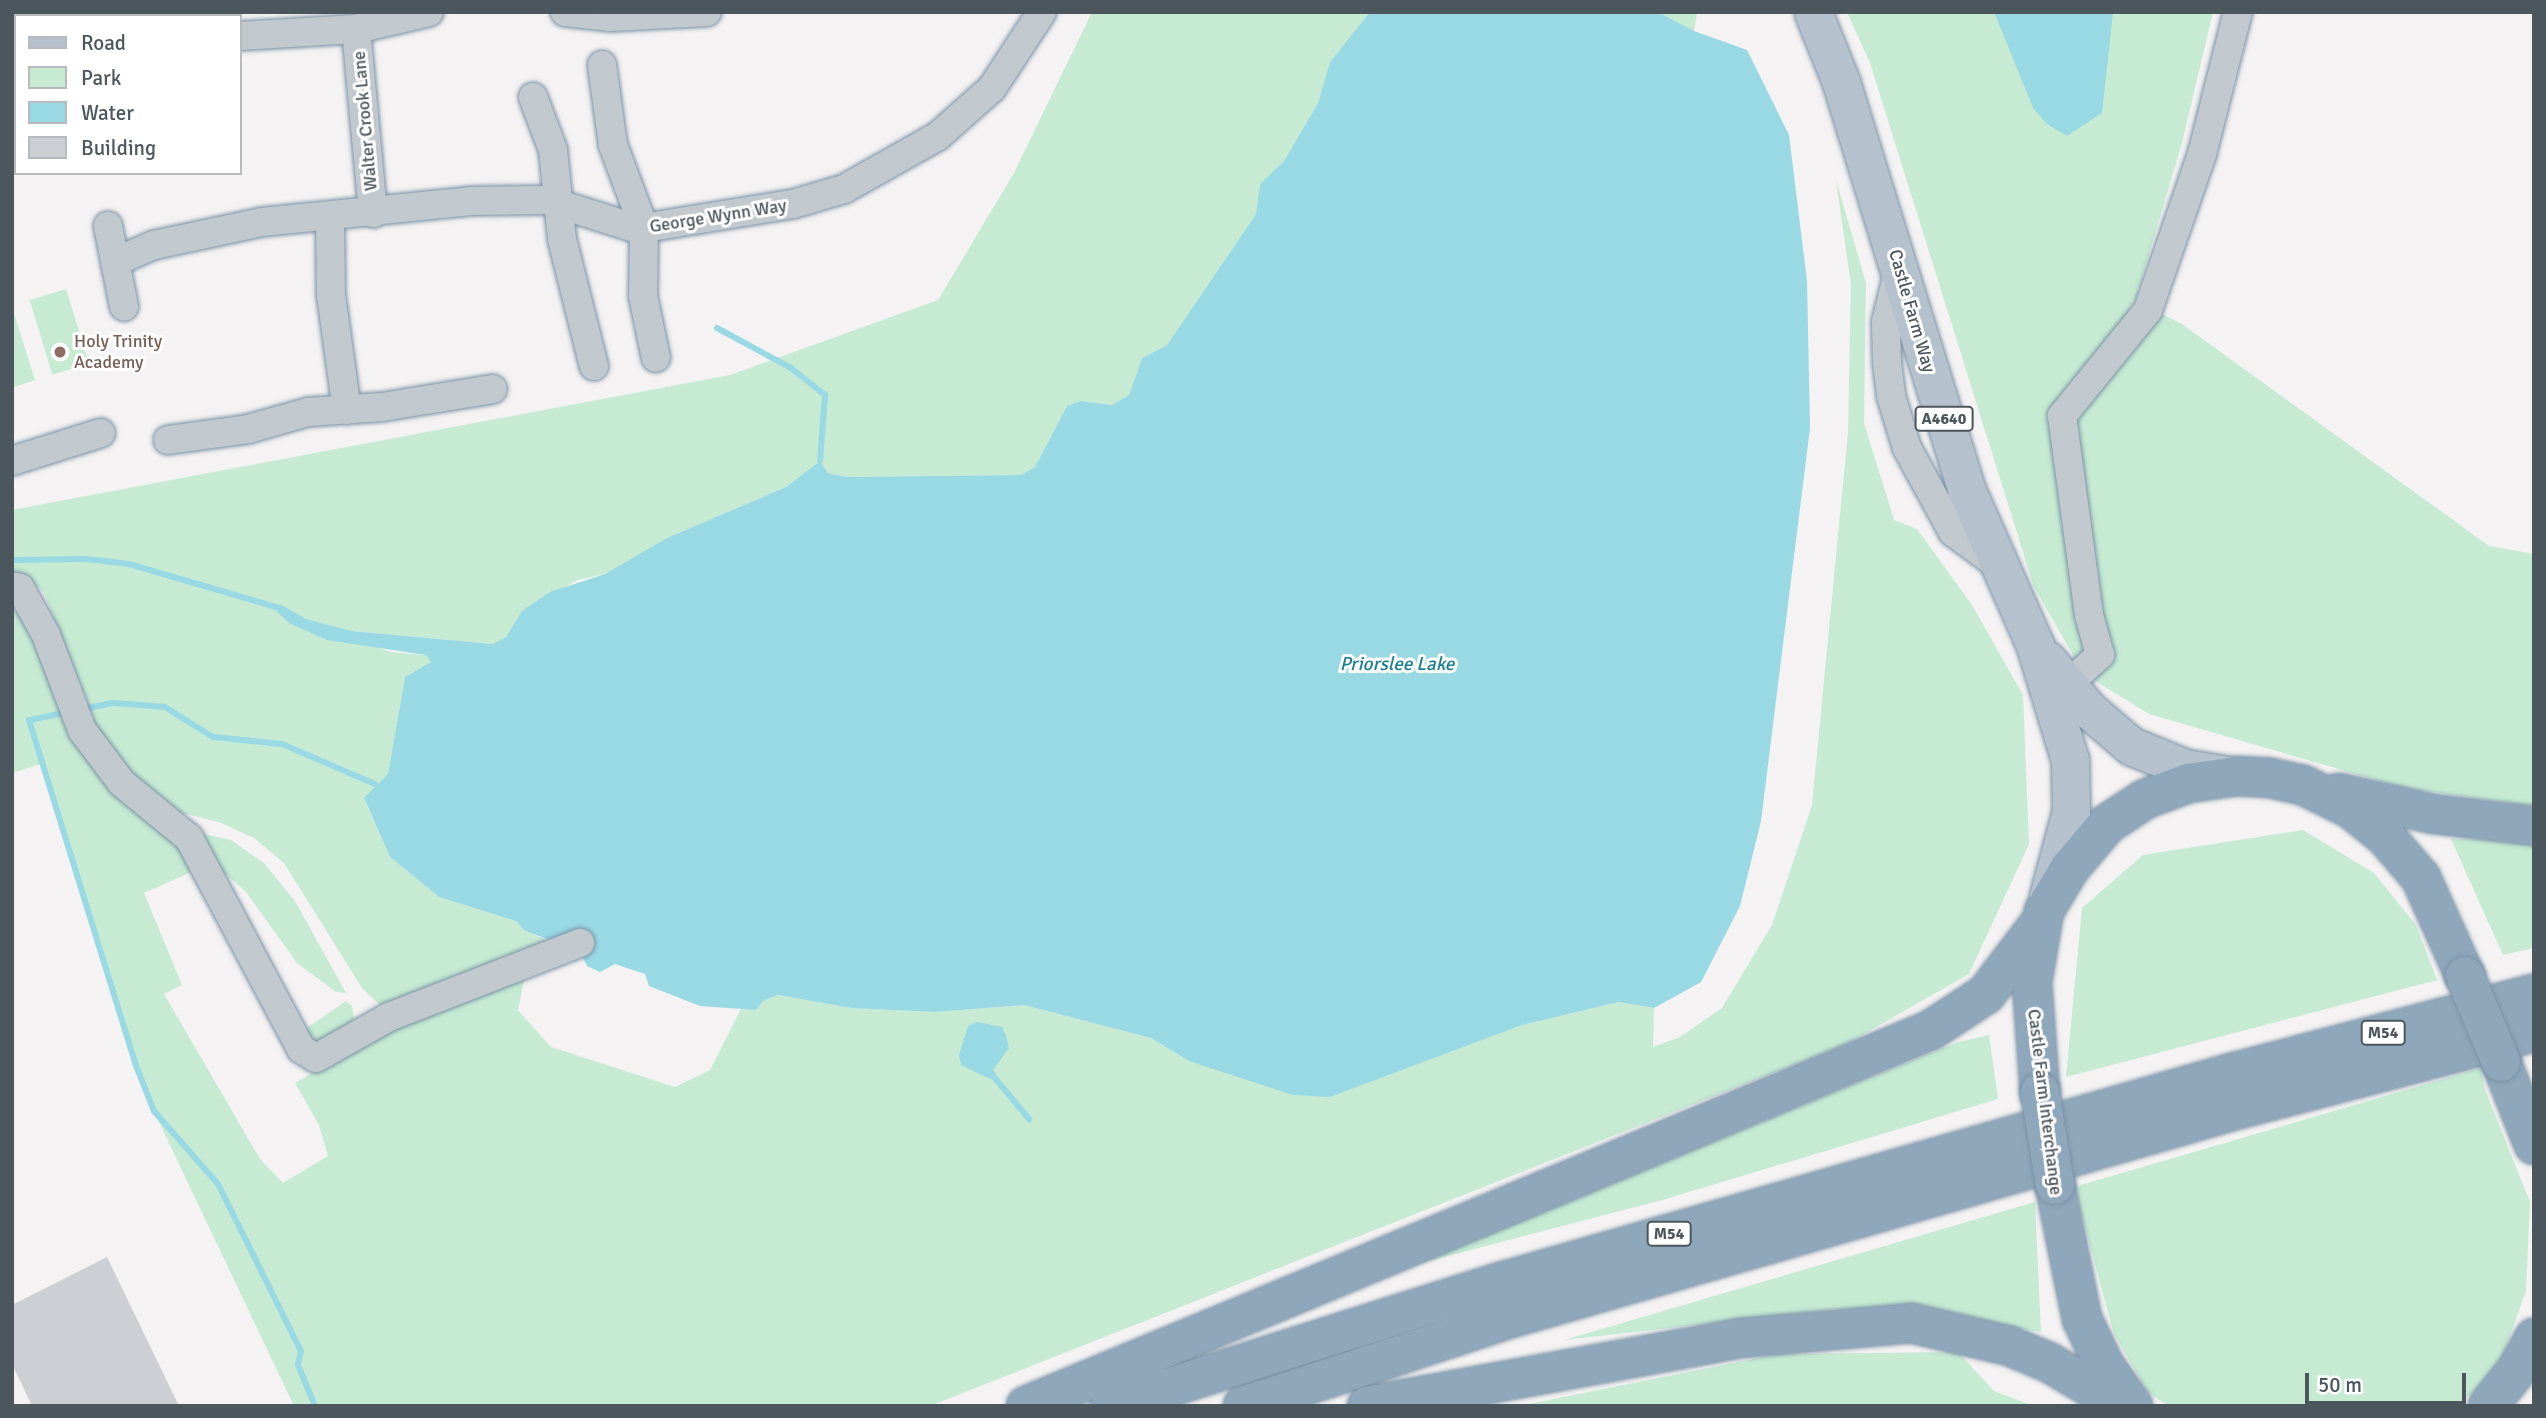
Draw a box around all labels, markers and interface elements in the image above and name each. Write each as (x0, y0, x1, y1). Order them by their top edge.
legend (14, 14, 242, 175)
text: Road (81, 30, 126, 56)
street label: Walter Crook Lane (348, 50, 382, 192)
text: Park (81, 65, 121, 91)
text: Water (81, 100, 134, 126)
text: Building (81, 135, 156, 161)
street label: George Wynn Way (648, 195, 788, 237)
street label: Castle Farm Way (1884, 247, 1940, 375)
place label: Holy Trinity Academy (74, 331, 162, 374)
marker: Holy Trinity Academy (52, 344, 68, 360)
road number: A4640 (1914, 406, 1974, 432)
water label: Priorslee Lake (1340, 654, 1454, 676)
street label: Castle Farm Interchange (2023, 1008, 2067, 1196)
road number: M54 (2360, 1021, 2406, 1046)
road number: M54 (1646, 1222, 1692, 1246)
scale bar (2308, 1358, 2469, 1402)
text: 50 m (2318, 1372, 2362, 1398)

